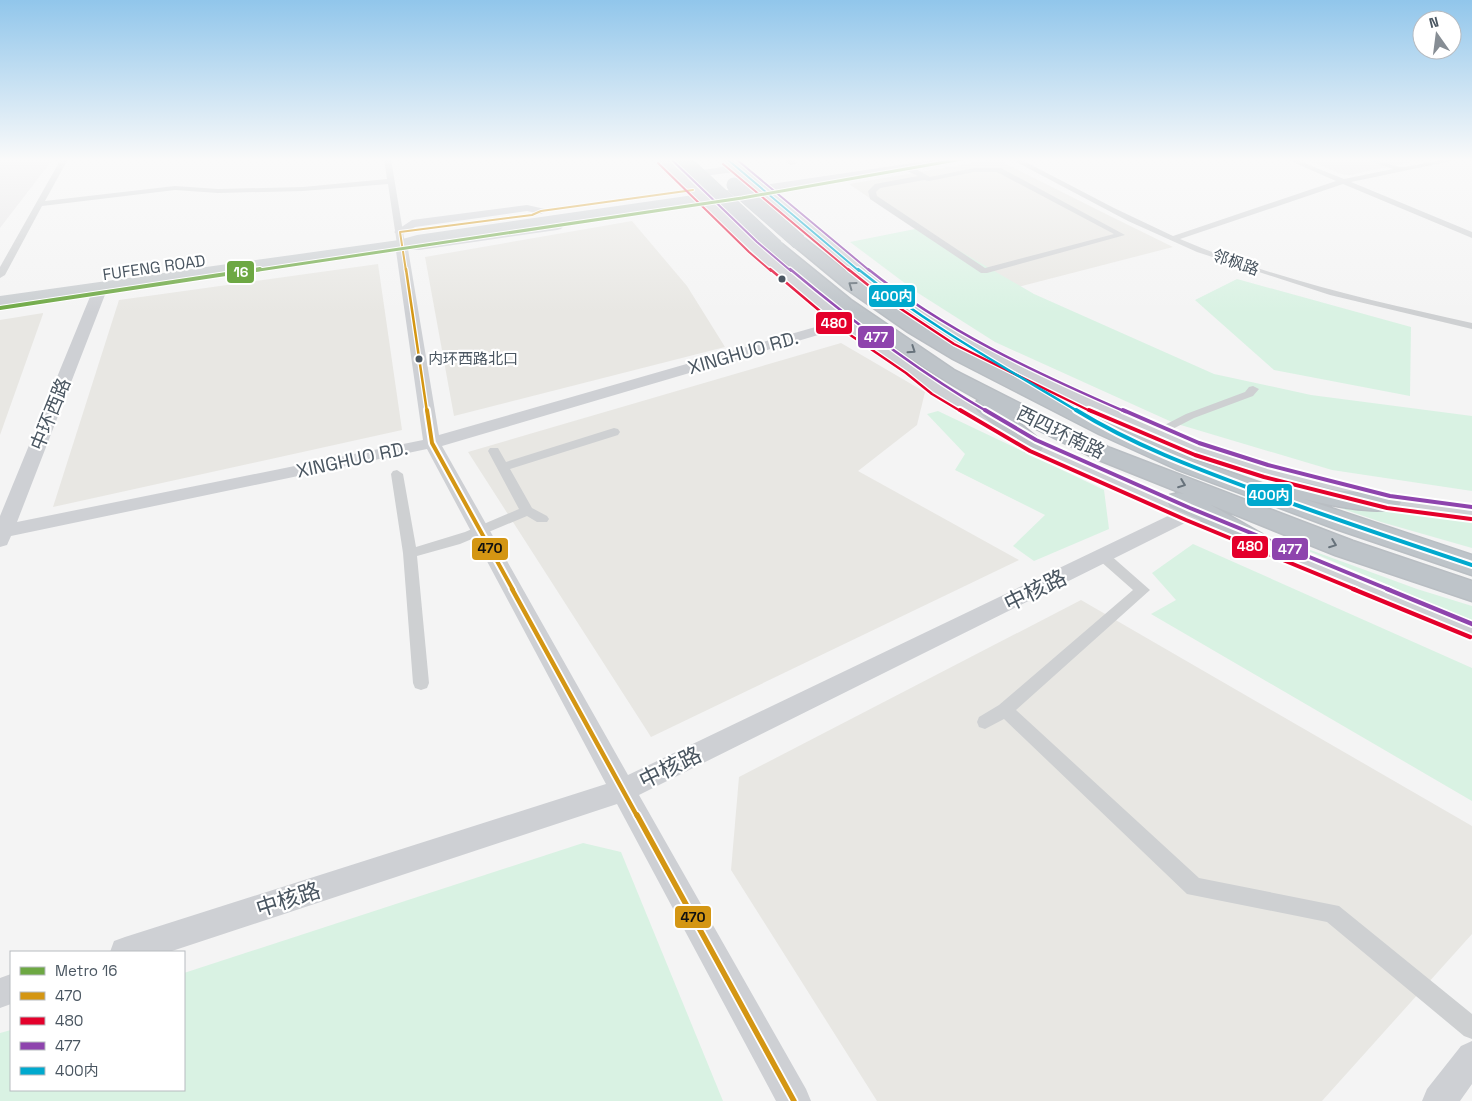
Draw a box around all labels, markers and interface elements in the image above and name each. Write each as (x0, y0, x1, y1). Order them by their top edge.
north arrow (1412, 10, 1462, 60)
text: N (1427, 13, 1441, 32)
street label: 邻枫路 (1210, 245, 1262, 280)
street label: FUFENG ROAD (101, 250, 207, 285)
line badge: 16 (226, 260, 255, 284)
text: 16 (234, 263, 249, 281)
unlabelled marker (777, 274, 787, 284)
one-way arrow (849, 282, 858, 290)
line badge: 400内 (868, 284, 916, 308)
text: 400内 (871, 287, 913, 305)
line badge: 480 (815, 311, 853, 335)
text: 480 (821, 314, 847, 332)
street label: XINGHUO RD. (685, 325, 801, 380)
line badge: 477 (857, 325, 895, 349)
text: 477 (864, 328, 888, 346)
one-way arrow (906, 344, 916, 353)
place label: 内环西路北口 (428, 349, 518, 368)
marker: 内环西路北口 (414, 354, 424, 364)
street label: 中环西路 (25, 374, 76, 454)
street label: 西四环南路 (1013, 400, 1109, 465)
street label: XINGHUO RD. (294, 435, 410, 484)
one-way arrow (1177, 478, 1186, 489)
line badge: 400内 (1246, 483, 1293, 507)
text: 400内 (1248, 486, 1290, 504)
line badge: 480 (1231, 535, 1269, 559)
line badge: 470 (471, 537, 509, 561)
text: 480 (1237, 537, 1263, 555)
line badge: 477 (1271, 537, 1309, 561)
one-way arrow (1328, 538, 1337, 548)
text: 470 (477, 539, 503, 557)
text: 477 (1278, 540, 1302, 558)
street label: 中核路 (999, 563, 1071, 617)
street label: 中核路 (634, 740, 706, 794)
street label: 中核路 (252, 875, 324, 923)
line badge: 470 (674, 905, 712, 929)
text: 470 (680, 908, 706, 926)
legend (10, 951, 185, 1091)
text: Metro 16 (55, 961, 117, 980)
text: 470 (55, 986, 82, 1005)
text: 480 (55, 1011, 83, 1030)
text: 477 (55, 1036, 81, 1055)
text: 400内 (55, 1061, 99, 1080)

